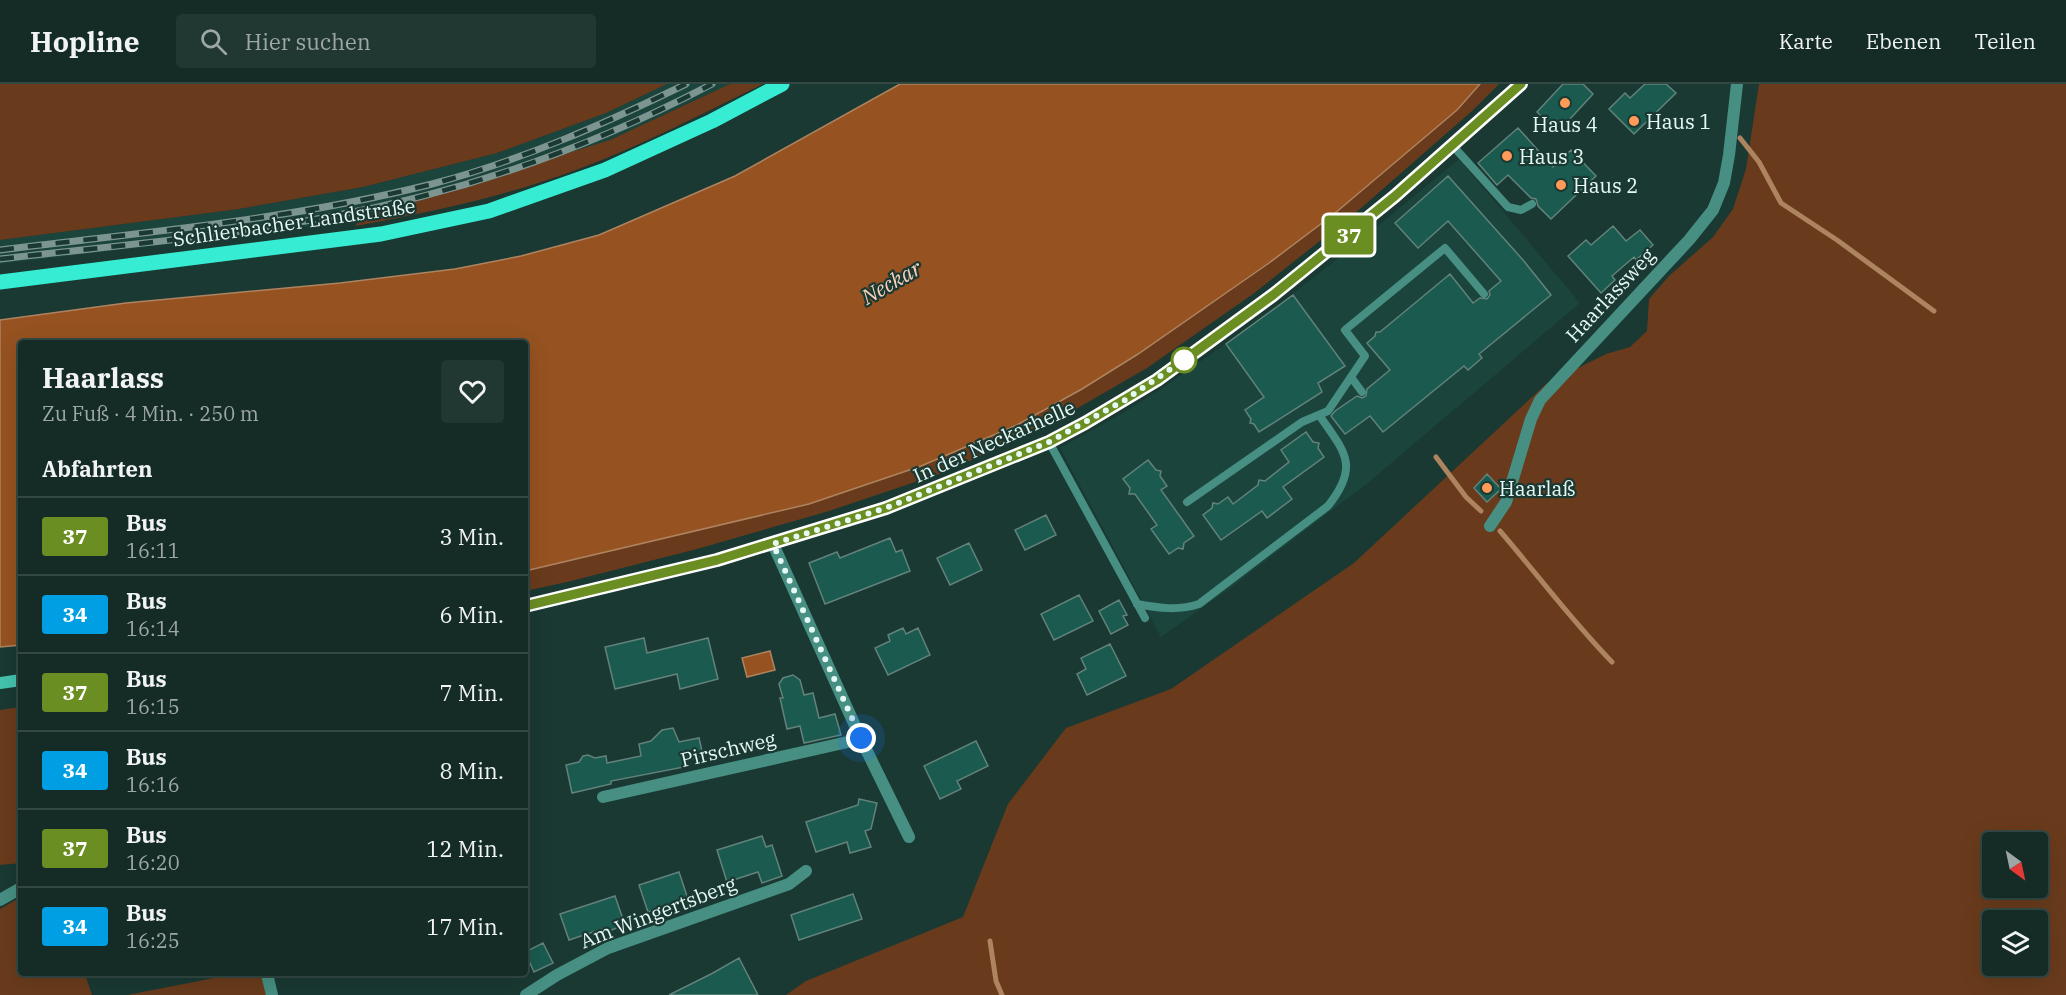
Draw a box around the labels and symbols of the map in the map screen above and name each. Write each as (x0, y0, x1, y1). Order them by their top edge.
marker: Haus 4 (1558, 96, 1572, 110)
place label: Haus 1 (1646, 108, 1711, 135)
place label: Haus 4 (1532, 111, 1598, 138)
marker: Haus 1 (1627, 114, 1641, 128)
place label: Haus 3 (1519, 143, 1584, 170)
marker: Haus 3 (1500, 149, 1514, 163)
place label: Haus 2 (1573, 172, 1638, 199)
marker: Haus 2 (1554, 178, 1568, 192)
street label: Schlierbacher Landstraße (171, 192, 417, 252)
line badge: 37 (1322, 216, 1376, 254)
street label: Haarlassweg (1559, 242, 1661, 348)
water label: Neckar (855, 253, 927, 311)
unlabelled marker (1171, 347, 1197, 373)
street label: In der Neckarhelle (909, 393, 1079, 489)
place label: Haarlaß (1499, 475, 1575, 502)
marker: Haarlaß (1480, 481, 1494, 495)
your location (846, 723, 876, 753)
street label: Pirschweg (678, 725, 778, 773)
north arrow (1982, 832, 2048, 898)
street label: Am Wingertsberg (576, 870, 740, 954)

